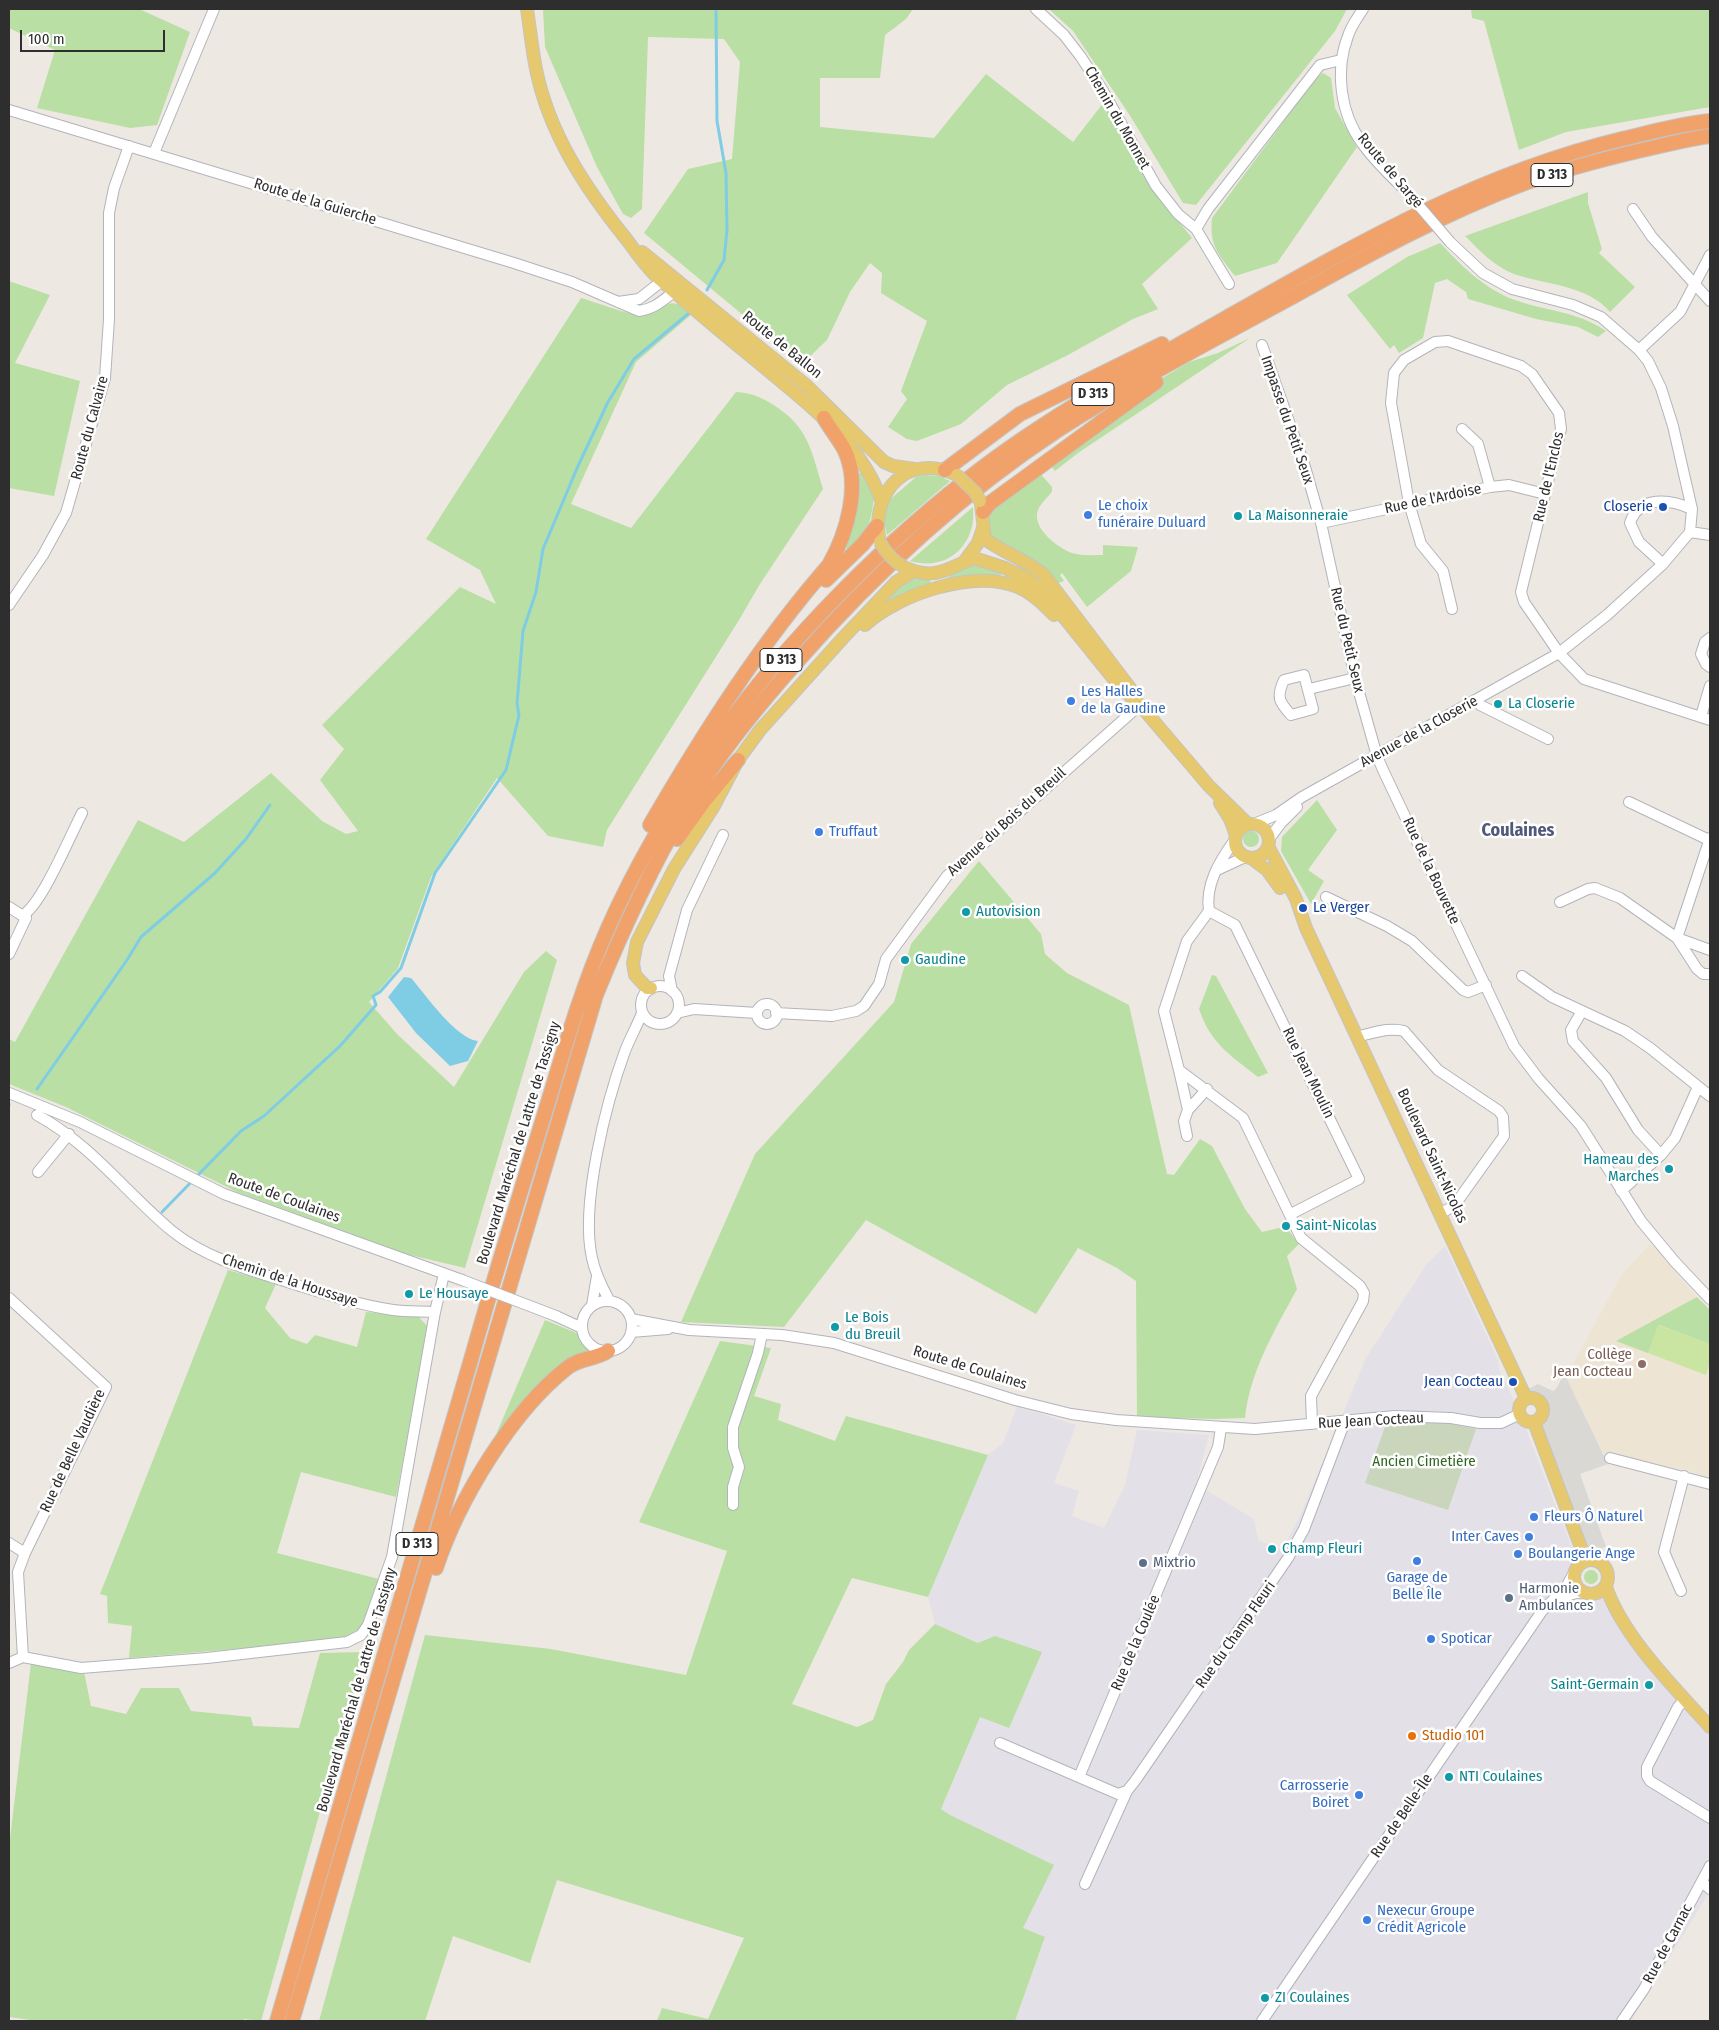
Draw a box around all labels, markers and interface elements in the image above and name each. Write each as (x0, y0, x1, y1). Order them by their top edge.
scale bar (22, 20, 168, 52)
text: 100 m (28, 30, 65, 48)
street label: Chemin du Monnet (1080, 63, 1154, 173)
street label: Route de Sargé (1353, 130, 1427, 212)
road number: D 313 (1531, 164, 1573, 186)
street label: Route de la Guierche (252, 175, 378, 229)
street label: Route de Ballon (739, 307, 825, 383)
street label: Impasse du Petit Seux (1257, 353, 1317, 487)
street label: Route du Calvaire (67, 374, 113, 482)
road number: D 313 (1072, 382, 1114, 406)
street label: Rue de l'Enclos (1530, 430, 1568, 524)
street label: Rue de l'Ardoise (1383, 480, 1483, 518)
place label: Le choix funéraire Duluard (1098, 497, 1206, 532)
place label: Closerie (1604, 498, 1653, 516)
marker: Closerie (1657, 501, 1669, 513)
place label: La Maisonneraie (1248, 507, 1348, 525)
marker: Le choix funéraire Duluard (1082, 509, 1094, 521)
marker: La Maisonneraie (1232, 510, 1244, 522)
street label: Rue du Petit Seux (1326, 586, 1368, 694)
road number: D 313 (760, 648, 802, 672)
place label: Les Halles de la Gaudine (1081, 683, 1166, 718)
street label: Avenue de la Closerie (1357, 692, 1481, 772)
marker: Les Halles de la Gaudine (1065, 695, 1077, 707)
place label: La Closerie (1508, 695, 1575, 713)
marker: La Closerie (1492, 698, 1504, 710)
street label: Avenue du Bois du Breuil (944, 764, 1070, 880)
street label: Rue de la Bouvette (1398, 815, 1464, 927)
district label: Coulaines (1482, 820, 1554, 842)
place label: Truffaut (829, 823, 878, 841)
marker: Truffaut (813, 826, 825, 838)
place label: Le Verger (1313, 899, 1369, 917)
marker: Le Verger (1297, 902, 1309, 914)
place label: Autovision (976, 903, 1041, 921)
marker: Autovision (960, 906, 972, 918)
place label: Gaudine (915, 951, 966, 969)
marker: Gaudine (899, 954, 911, 966)
street label: Boulevard Maréchal de Lattre de Tassigny (473, 1019, 565, 1267)
street label: Rue Jean Moulin (1278, 1024, 1338, 1122)
street label: Boulevard Saint-Nicolas (1393, 1086, 1471, 1226)
place label: Hameau des Marches (1583, 1151, 1659, 1186)
marker: Hameau des Marches (1663, 1163, 1675, 1175)
street label: Route de Coulaines (225, 1169, 343, 1227)
place label: Saint-Nicolas (1296, 1217, 1377, 1235)
marker: Saint-Nicolas (1280, 1220, 1292, 1232)
street label: Chemin de la Houssaye (220, 1251, 360, 1311)
place label: Le Housaye (419, 1285, 489, 1303)
marker: Le Housaye (403, 1288, 415, 1300)
place label: Le Bois du Breuil (845, 1309, 900, 1344)
marker: Le Bois du Breuil (829, 1321, 841, 1333)
street label: Route de Coulaines (911, 1342, 1029, 1394)
place label: Collège Jean Cocteau (1553, 1346, 1632, 1381)
marker: Collège Jean Cocteau (1636, 1358, 1648, 1370)
place label: Jean Cocteau (1424, 1373, 1503, 1391)
marker: Jean Cocteau (1507, 1376, 1519, 1388)
street label: Rue de Belle Vaudière (37, 1386, 109, 1516)
street label: Rue Jean Cocteau (1318, 1409, 1424, 1433)
park label: Ancien Cimetière (1372, 1453, 1476, 1471)
place label: Fleurs Ô Naturel (1544, 1508, 1643, 1526)
marker: Fleurs Ô Naturel (1528, 1511, 1540, 1523)
place label: Inter Caves (1451, 1528, 1519, 1546)
marker: Inter Caves (1523, 1531, 1535, 1543)
road number: D 313 (396, 1532, 438, 1556)
place label: Champ Fleuri (1282, 1540, 1362, 1558)
marker: Champ Fleuri (1266, 1543, 1278, 1555)
place label: Boulangerie Ange (1528, 1545, 1635, 1563)
marker: Boulangerie Ange (1512, 1548, 1524, 1560)
place label: Mixtrio (1153, 1554, 1196, 1572)
marker: Garage de Belle Île (1411, 1555, 1423, 1567)
marker: Mixtrio (1137, 1557, 1149, 1569)
street label: Boulevard Maréchal de Lattre de Tassigny (313, 1566, 401, 1814)
place label: Garage de Belle Île (1386, 1569, 1448, 1604)
street label: Rue du Champ Fleuri (1192, 1578, 1280, 1692)
place label: Harmonie Ambulances (1519, 1580, 1593, 1615)
street label: Rue de la Coulée (1108, 1592, 1164, 1694)
marker: Harmonie Ambulances (1503, 1592, 1515, 1604)
place label: Spoticar (1441, 1630, 1492, 1648)
marker: Spoticar (1425, 1633, 1437, 1645)
place label: Saint-Germain (1551, 1676, 1639, 1694)
marker: Saint-Germain (1643, 1679, 1655, 1691)
place label: Studio 101 (1422, 1727, 1485, 1745)
marker: Studio 101 (1406, 1730, 1418, 1742)
place label: NTI Coulaines (1459, 1768, 1542, 1786)
street label: Rue de Belle-Île (1367, 1771, 1437, 1861)
marker: NTI Coulaines (1443, 1771, 1455, 1783)
place label: Carrosserie Boiret (1280, 1777, 1349, 1812)
marker: Carrosserie Boiret (1353, 1789, 1365, 1801)
street label: Rue de Carnac (1639, 1901, 1697, 1987)
place label: Nexecur Groupe Crédit Agricole (1377, 1902, 1475, 1937)
marker: Nexecur Groupe Crédit Agricole (1361, 1914, 1373, 1926)
place label: ZI Coulaines (1275, 1989, 1349, 2007)
marker: ZI Coulaines (1259, 1992, 1271, 2004)

